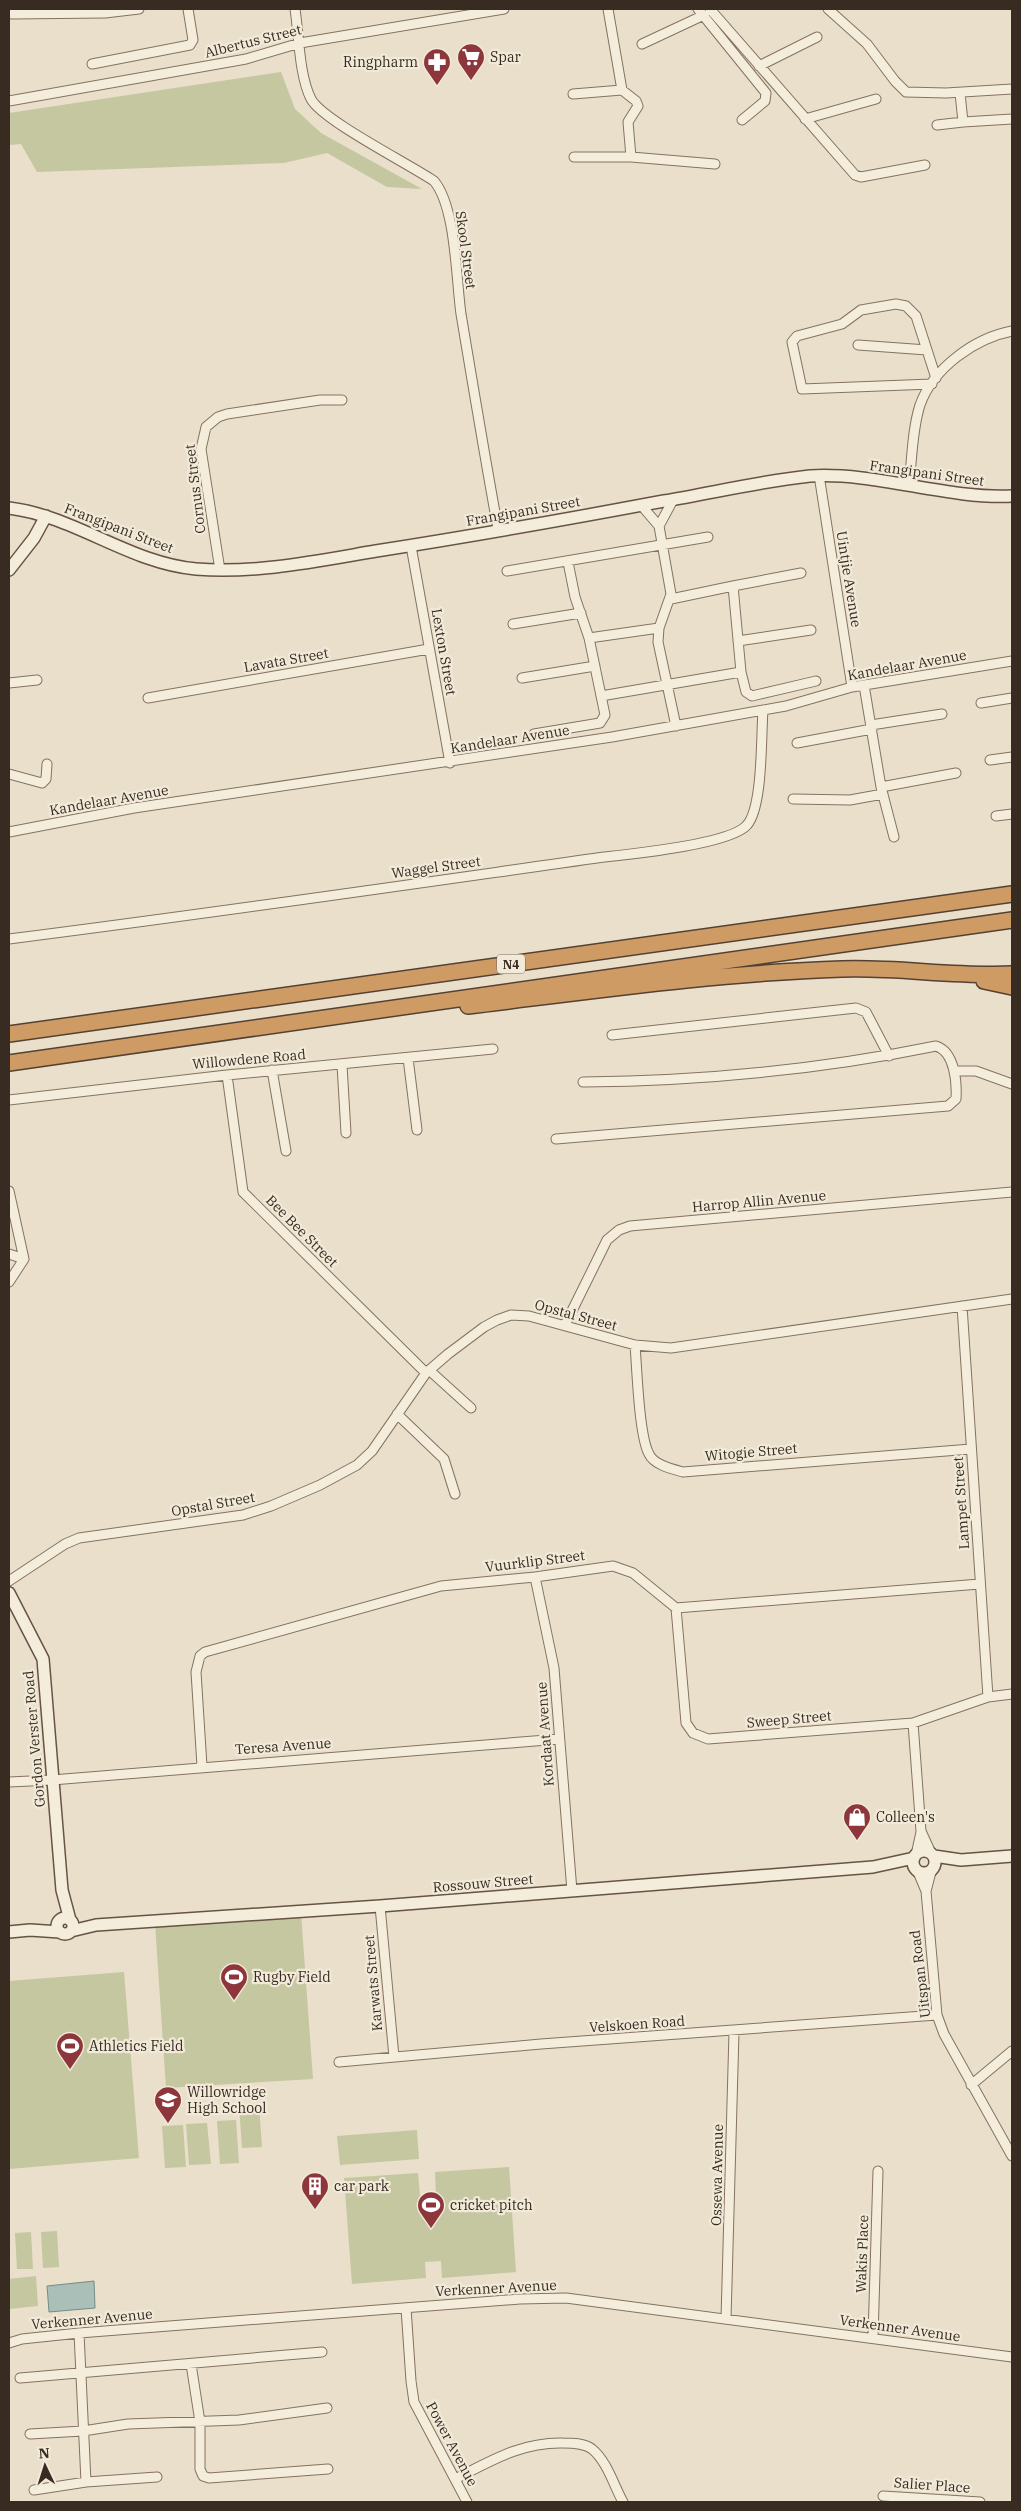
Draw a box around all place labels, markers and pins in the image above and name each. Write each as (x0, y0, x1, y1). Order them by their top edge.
supermarket icon: Spar (456, 42, 486, 81)
pharmacy icon: Ringpharm (422, 47, 452, 86)
place label: Spar (490, 48, 522, 66)
place label: Ringpharm (343, 53, 418, 71)
shop icon: Colleen's (842, 1802, 872, 1841)
place label: Colleen's (876, 1808, 935, 1826)
sports icon: Rugby Field (219, 1962, 249, 2001)
place label: Rugby Field (253, 1968, 331, 1986)
sports icon: Athletics Field (55, 2031, 85, 2070)
place label: Athletics Field (89, 2037, 184, 2055)
place label: Willowridge High School (187, 2083, 266, 2117)
school or university icon: Willowridge High School (153, 2085, 183, 2124)
building icon: car park (300, 2171, 330, 2210)
place label: car park (334, 2177, 390, 2195)
sports icon: cricket pitch (416, 2190, 446, 2229)
place label: cricket pitch (450, 2196, 533, 2214)

